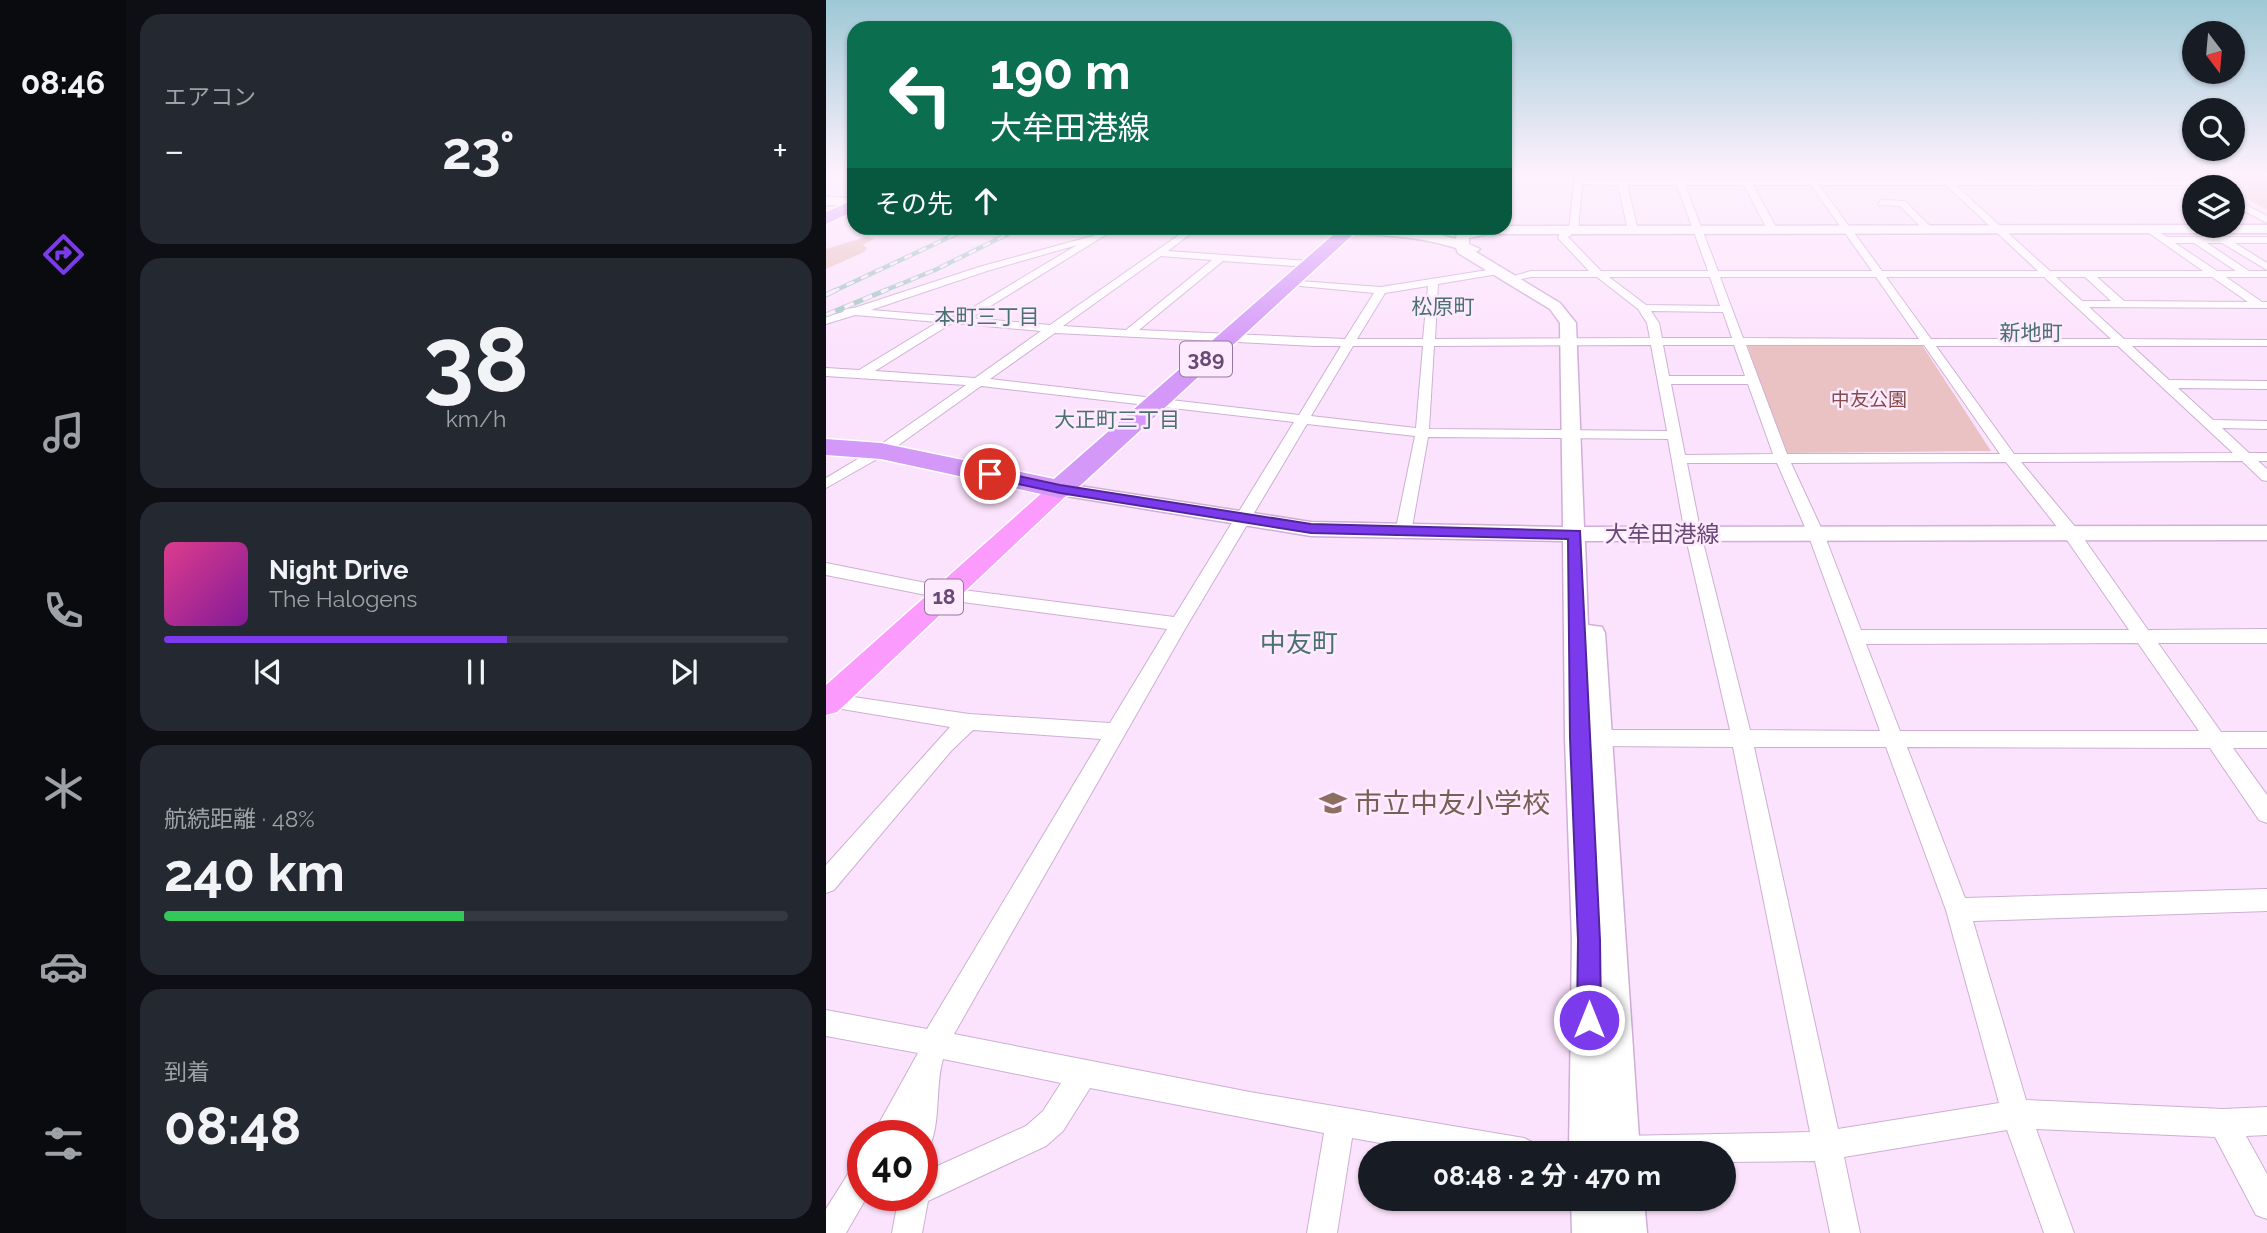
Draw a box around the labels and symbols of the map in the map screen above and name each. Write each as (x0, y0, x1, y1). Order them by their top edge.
north arrow (2182, 21, 2245, 84)
district label: 松原町 (1412, 294, 1475, 319)
district label: 本町三丁目 (935, 304, 1040, 329)
district label: 新地町 (2000, 320, 2063, 345)
road number: 389 (1180, 342, 1232, 376)
park label: 中友公園 (1831, 388, 1907, 410)
district label: 大正町三丁目 (1054, 407, 1180, 432)
pin (960, 444, 1020, 504)
street label: 大牟田港線 (1605, 520, 1720, 547)
road number: 18 (925, 580, 963, 614)
district label: 中友町 (1260, 628, 1338, 658)
place label: 市立中友小学校 (1354, 787, 1550, 820)
school or university icon: 市立中友小学校 (1318, 788, 1348, 818)
position arrow (1552, 983, 1626, 1057)
speed limit sign: 40 (847, 1120, 938, 1211)

